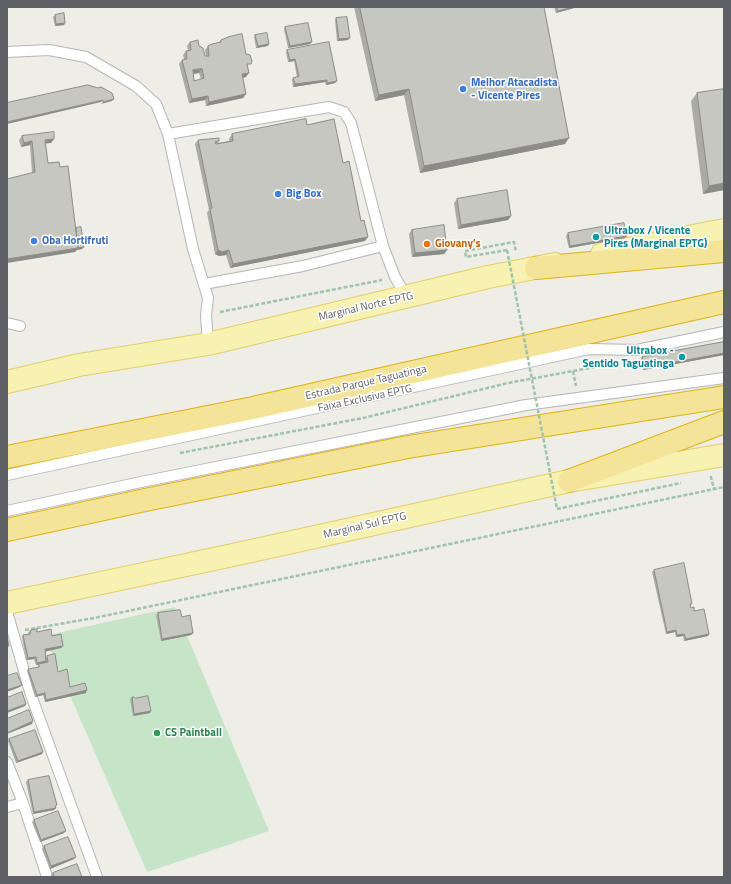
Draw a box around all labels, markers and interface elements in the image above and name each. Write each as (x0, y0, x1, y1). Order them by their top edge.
place label: Melhor Atacadista - Vicente Pires (471, 76, 558, 102)
marker: Melhor Atacadista - Vicente Pires (458, 84, 468, 94)
place label: Big Box (286, 187, 321, 201)
marker: Big Box (273, 189, 283, 199)
place label: Ultrabox / Vicente Pires (Marginal EPTG) (604, 224, 707, 250)
marker: Ultrabox / Vicente Pires (Marginal EPTG) (591, 232, 601, 242)
place label: Oba Hortifruti (42, 234, 108, 248)
marker: Oba Hortifruti (29, 236, 39, 246)
place label: Giovany's (435, 237, 481, 251)
marker: Giovany's (422, 239, 432, 249)
street label: Marginal Norte EPTG (317, 290, 415, 324)
place label: Ultrabox - Sentido Taguatinga (583, 344, 674, 370)
marker: Ultrabox - Sentido Taguatinga (677, 352, 687, 362)
street label: Estrada Parque Taguatinga (304, 363, 428, 403)
street label: Faixa Exclusiva EPTG (317, 383, 413, 415)
street label: Marginal Sul EPTG (322, 510, 408, 542)
place label: CS Paintball (165, 726, 222, 740)
marker: CS Paintball (152, 728, 162, 738)

